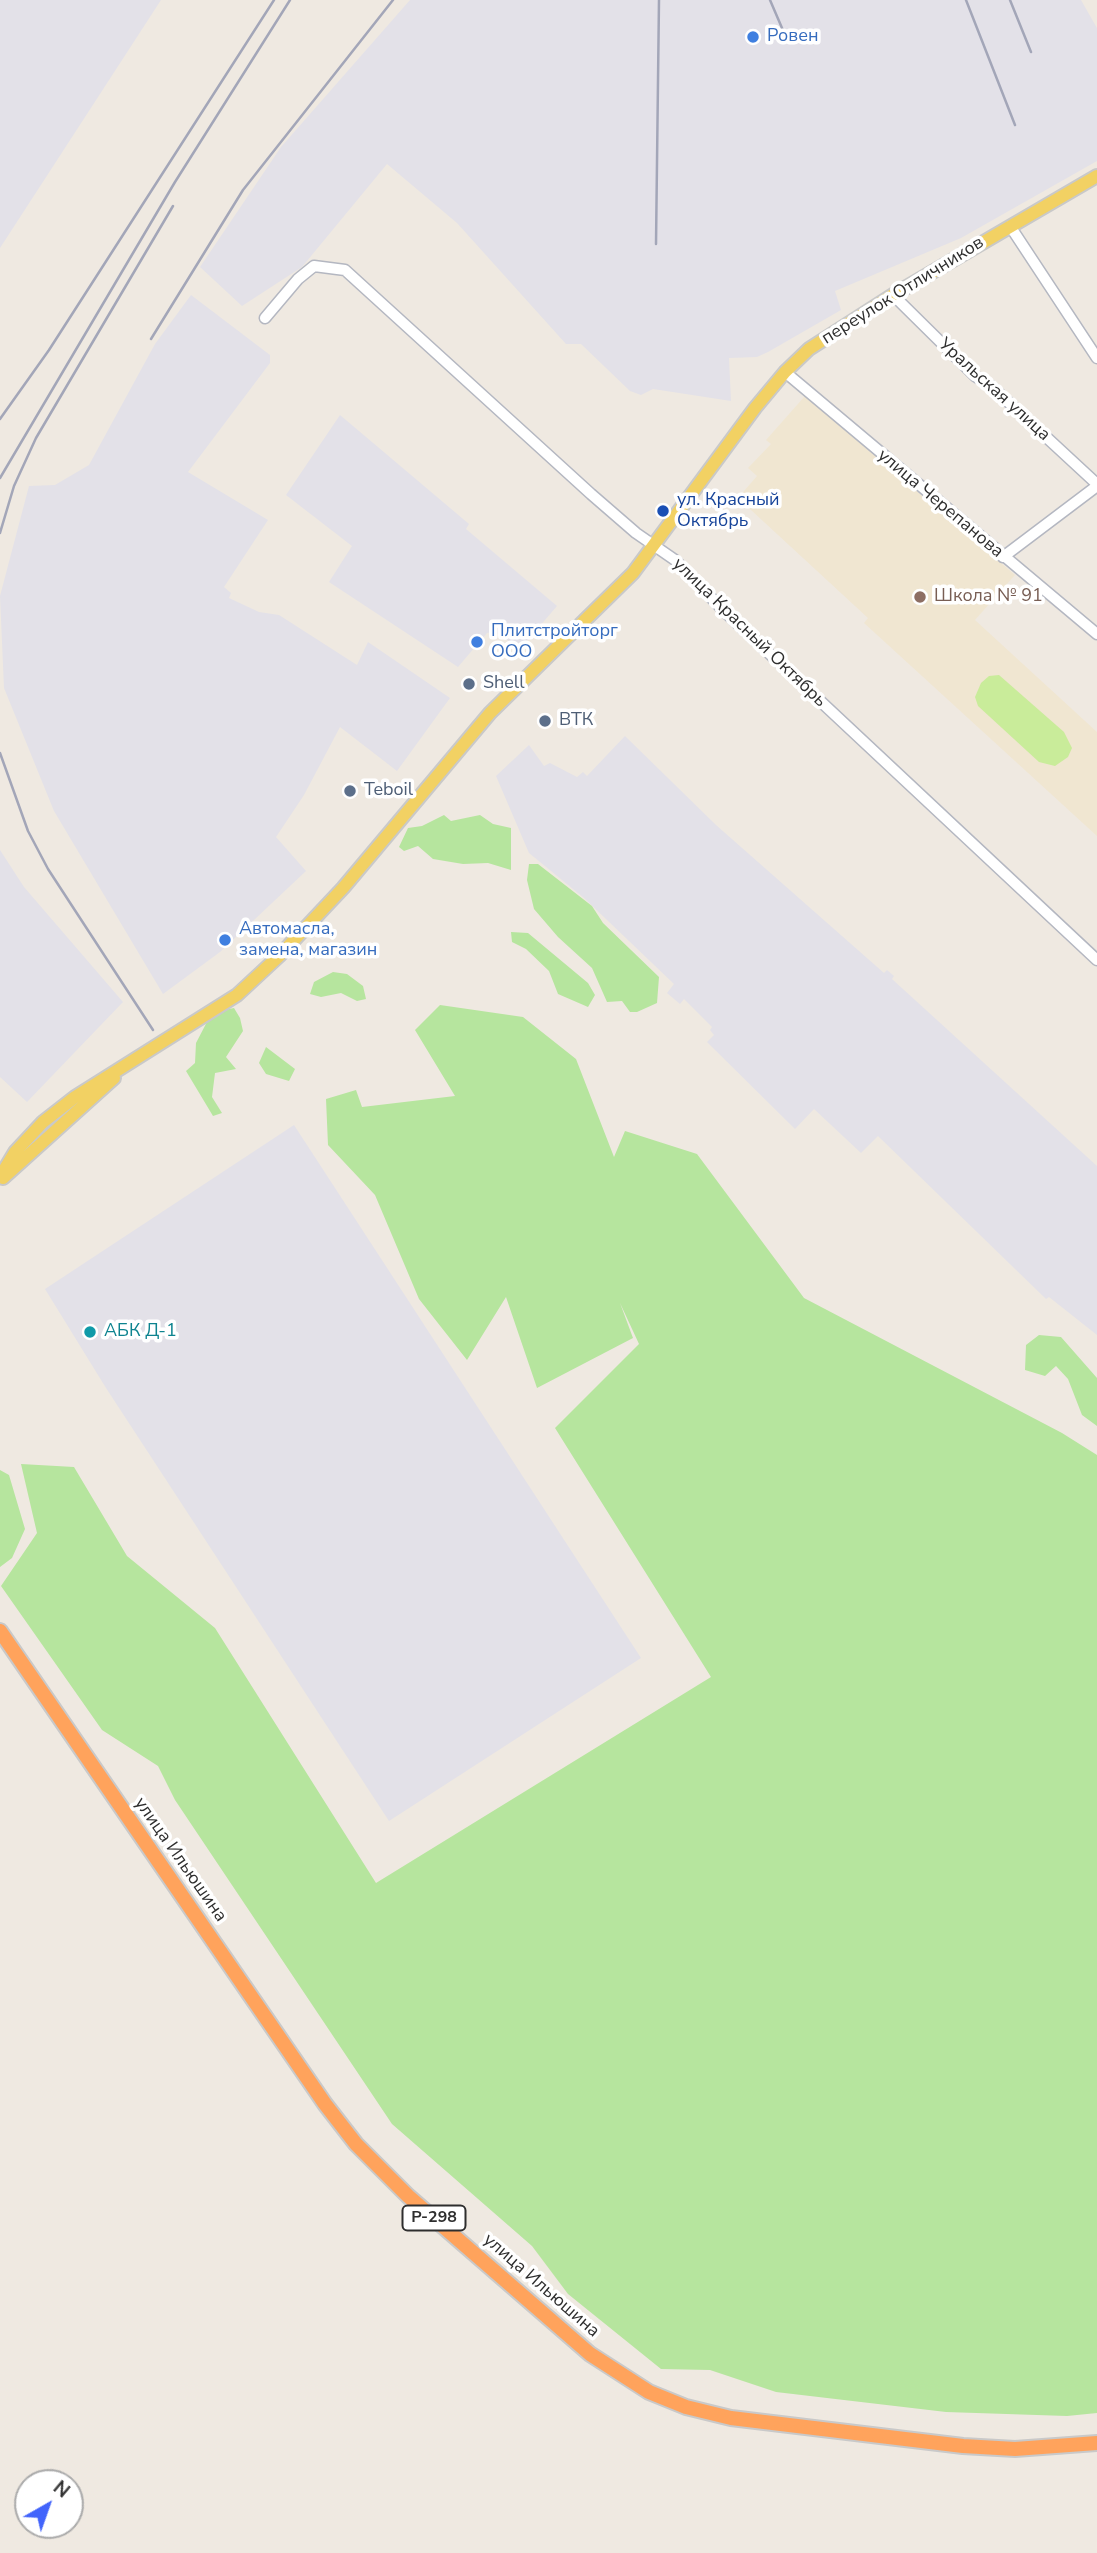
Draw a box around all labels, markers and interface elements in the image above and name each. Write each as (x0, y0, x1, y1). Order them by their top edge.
place label: Ровен (767, 26, 818, 48)
marker: Ровен (745, 29, 761, 45)
street label: переулок Отличников (818, 232, 988, 350)
street label: Уральская улица (934, 334, 1054, 446)
street label: улица Черепанова (873, 445, 1007, 563)
place label: ул. Красный Октябрь (677, 490, 780, 532)
marker: ул. Красный Октябрь (655, 503, 671, 519)
street label: улица Красный Октябрь (668, 554, 830, 712)
place label: Школа № 91 (934, 586, 1043, 608)
marker: Школа № 91 (912, 589, 928, 605)
place label: Плитстройторг ООО (491, 621, 618, 664)
marker: Плитстройторг ООО (469, 634, 485, 650)
place label: Shell (483, 673, 525, 695)
marker: Shell (461, 676, 477, 692)
place label: ВТК (559, 710, 593, 732)
marker: ВТК (537, 713, 553, 729)
place label: Teboil (364, 780, 413, 802)
marker: Teboil (342, 783, 358, 799)
place label: Автомасла, замена, магазин (239, 919, 377, 962)
marker: Автомасла, замена, магазин (217, 932, 233, 948)
place label: АБК Д-1 (104, 1321, 177, 1343)
marker: АБК Д-1 (82, 1324, 98, 1340)
street label: улица Ильюшина (129, 1794, 231, 1926)
road number: Р-298 (402, 2206, 466, 2230)
street label: улица Ильюшина (478, 2230, 604, 2342)
north arrow (14, 2469, 84, 2539)
text: N (47, 2475, 75, 2504)

